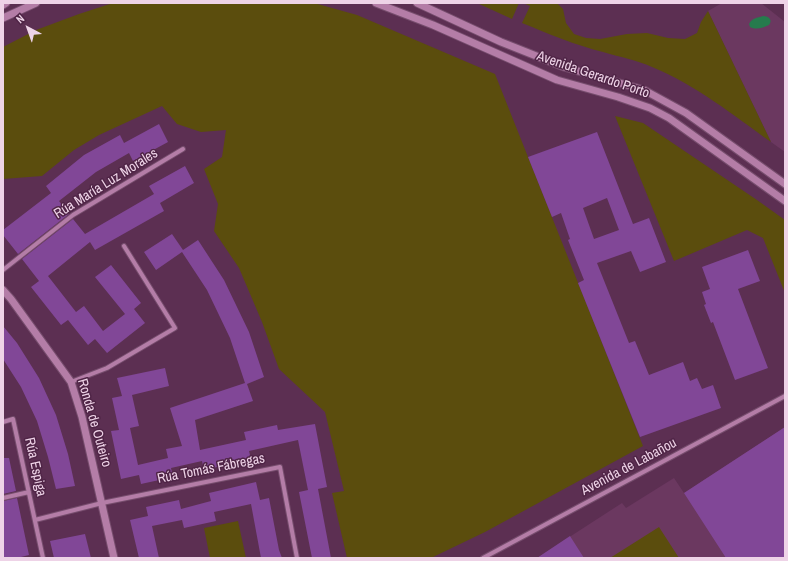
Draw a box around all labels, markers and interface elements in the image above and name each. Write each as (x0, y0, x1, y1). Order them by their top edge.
north arrow (8, 8, 48, 48)
text: N (13, 12, 27, 26)
street label: Avenida Gerardo Porto (535, 48, 651, 102)
street label: Rúa María Luz Morales (51, 145, 161, 223)
street label: Ronda de Outeiro (73, 377, 115, 469)
street label: Avenida de Labañou (578, 435, 680, 499)
street label: Rúa Espiga (21, 436, 49, 498)
street label: Rúa Tomás Fábregas (156, 450, 266, 488)

